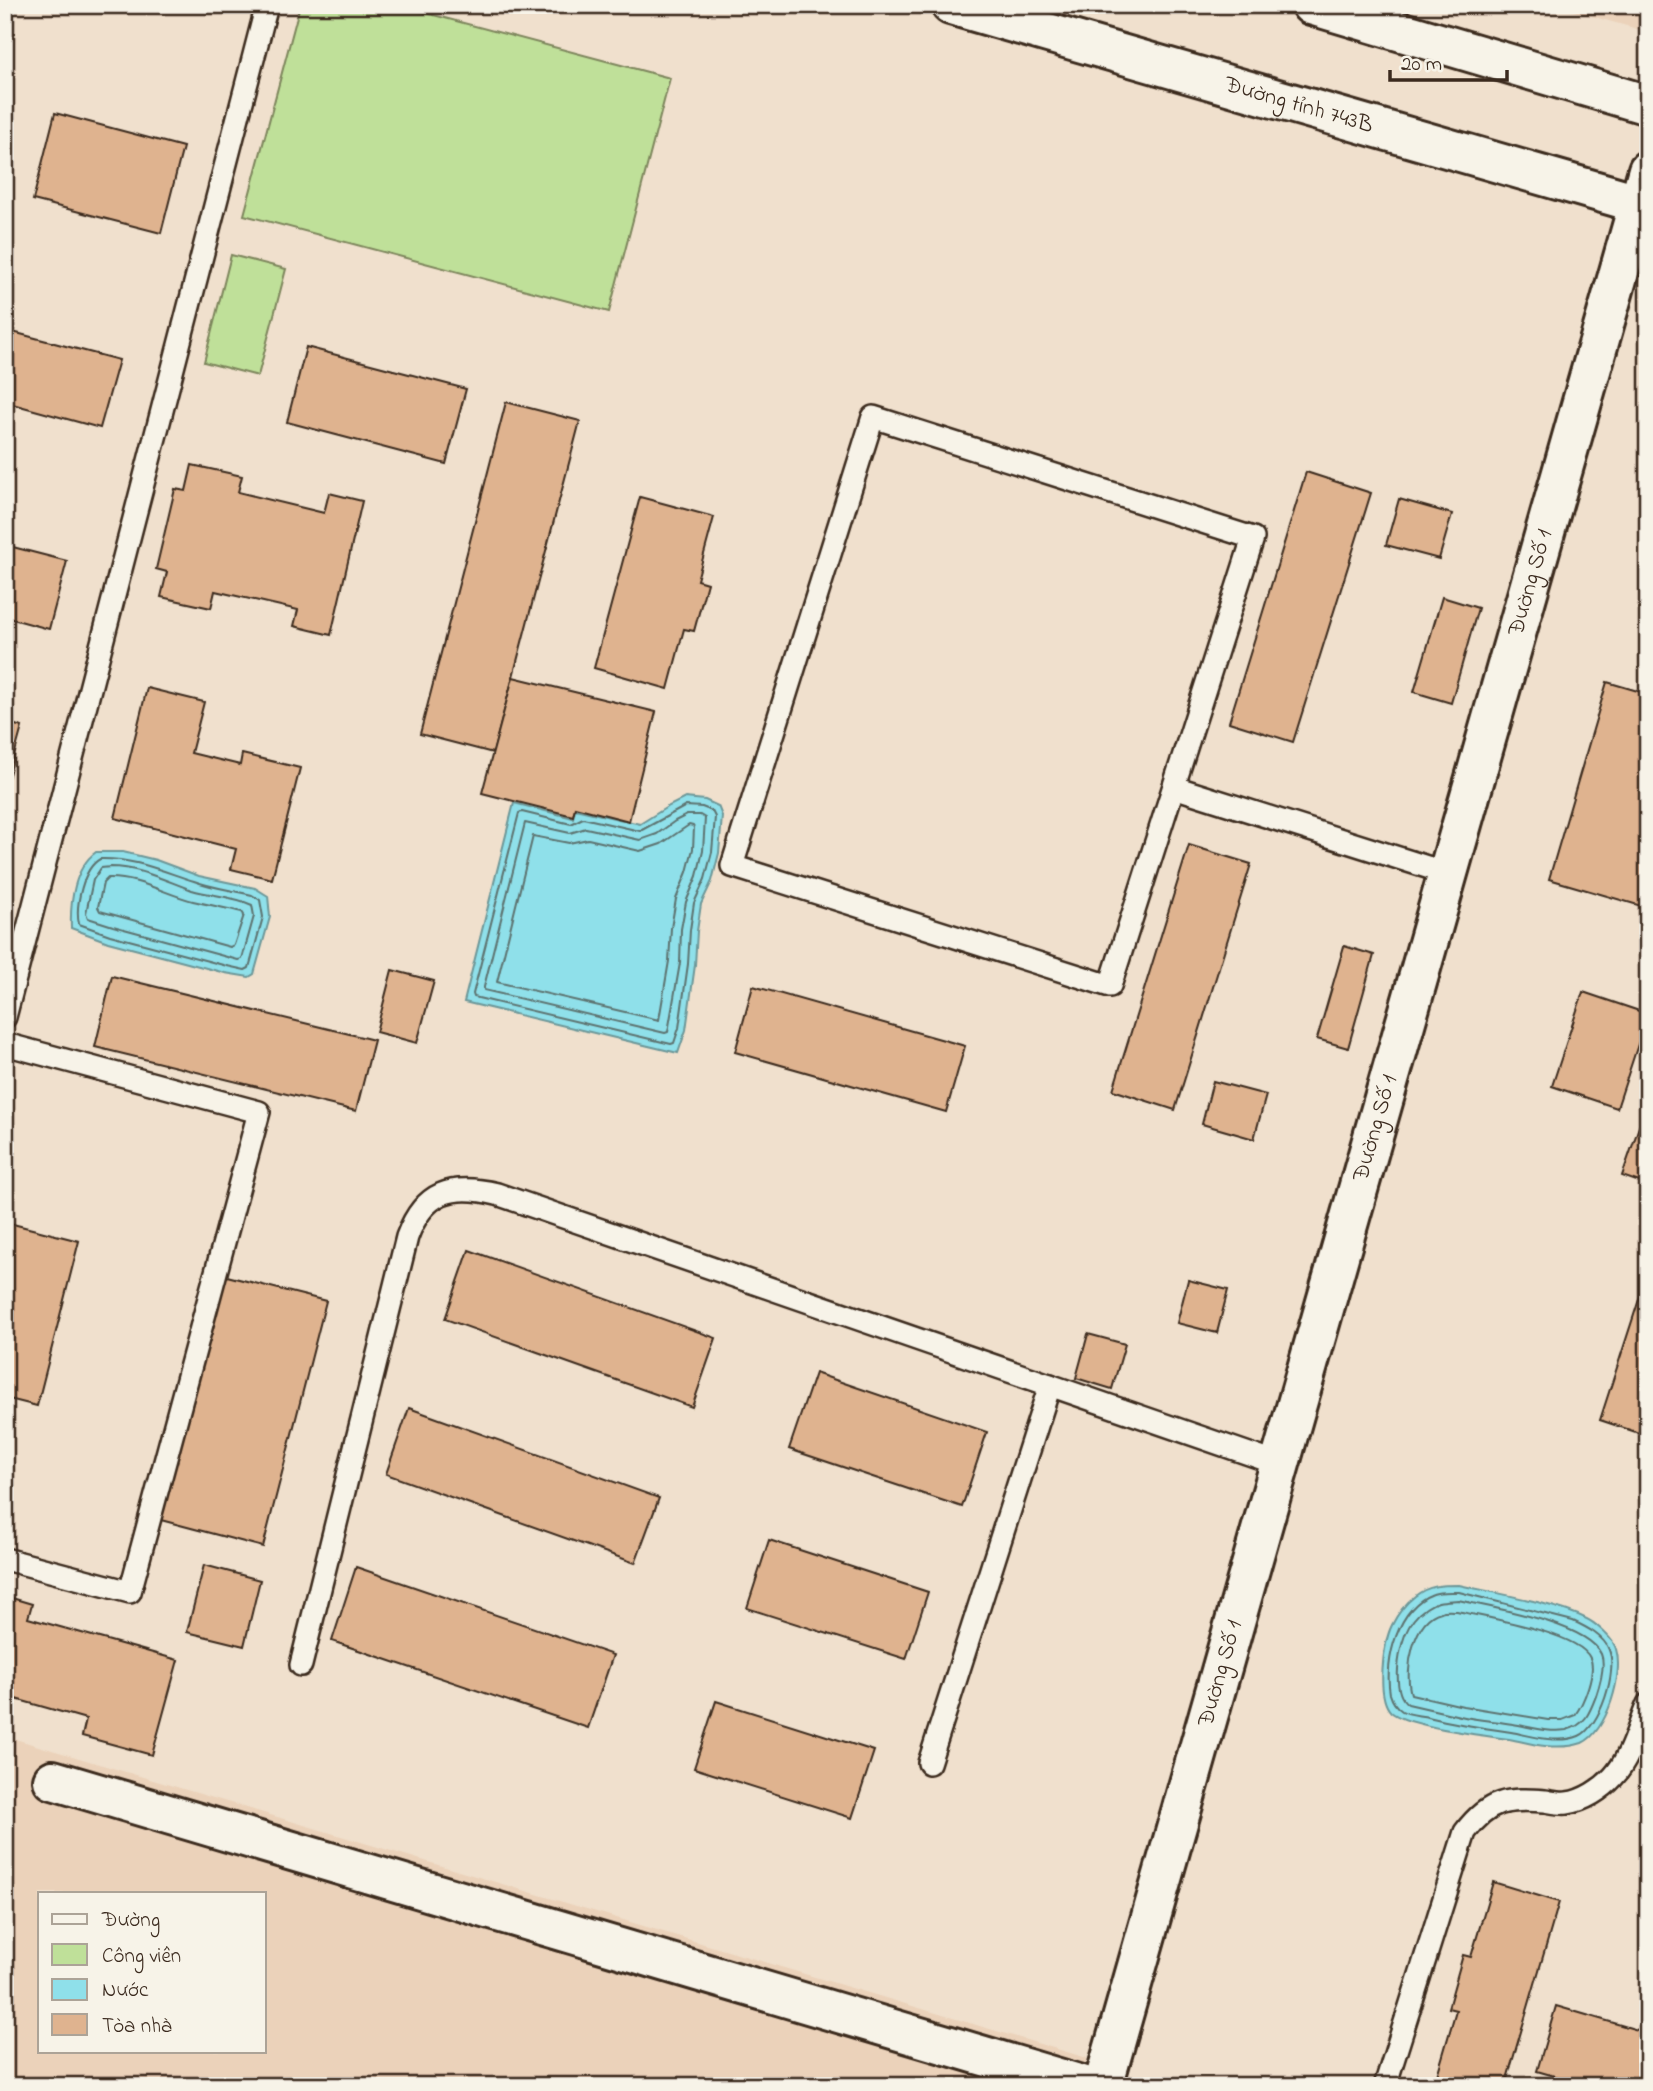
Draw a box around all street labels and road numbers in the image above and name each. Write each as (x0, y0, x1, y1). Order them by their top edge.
street label: Đường tỉnh 743B (1220, 68, 1377, 142)
street label: Đường Số 1 (1500, 526, 1561, 641)
street label: Đường Số 1 (1344, 1071, 1406, 1186)
street label: Đường Số 1 (1189, 1616, 1251, 1731)

